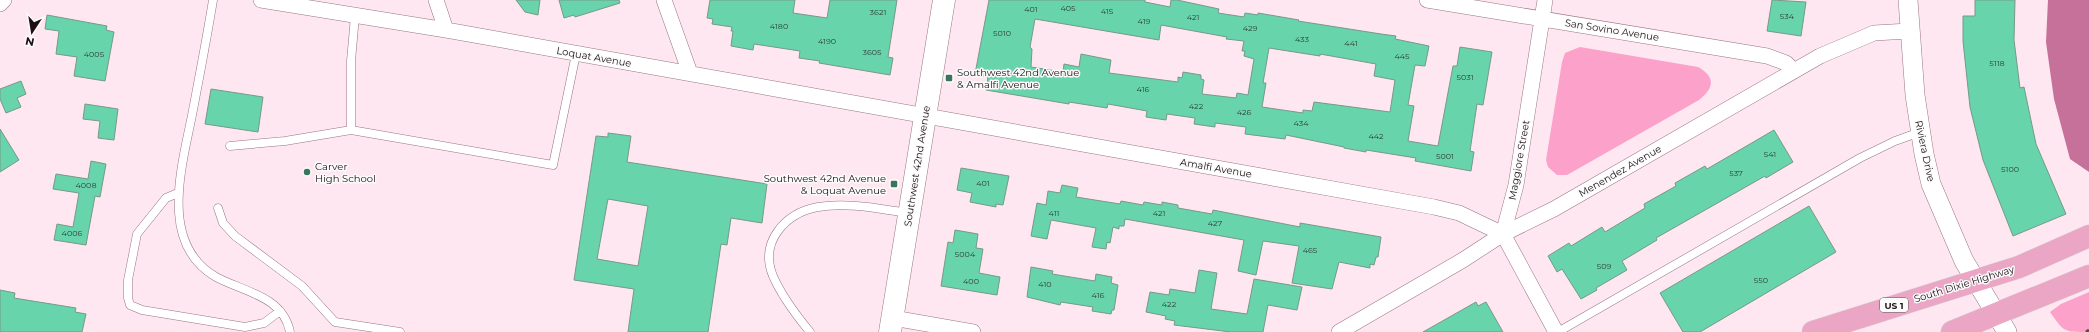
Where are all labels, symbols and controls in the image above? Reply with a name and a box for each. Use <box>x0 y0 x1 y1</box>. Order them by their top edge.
house number: 405 <box>1060 3 1076 13</box>
house number: 401 <box>1024 4 1038 14</box>
house number: 415 <box>1101 6 1114 16</box>
house number: 3621 <box>870 7 886 17</box>
house number: 534 <box>1780 11 1795 21</box>
north arrow <box>12 12 52 52</box>
house number: 421 <box>1187 12 1199 22</box>
house number: 419 <box>1138 16 1151 26</box>
street label: San Sovino Avenue <box>1564 16 1660 44</box>
house number: 4180 <box>770 21 788 31</box>
house number: 429 <box>1243 23 1257 33</box>
house number: 5010 <box>993 28 1011 38</box>
text: N <box>24 34 36 50</box>
house number: 433 <box>1295 34 1310 44</box>
house number: 4190 <box>818 36 836 46</box>
house number: 441 <box>1344 38 1358 48</box>
street label: Loquat Avenue <box>555 44 633 70</box>
house number: 3605 <box>862 47 882 57</box>
house number: 4005 <box>84 49 105 59</box>
house number: 445 <box>1394 51 1410 61</box>
house number: 5118 <box>1989 58 2005 68</box>
place label: Southwest 42nd Avenue & Amalfi Avenue <box>957 66 1079 91</box>
house number: 5031 <box>1456 72 1474 82</box>
marker: Southwest 42nd Avenue & Amalfi Avenue <box>944 73 954 83</box>
house number: 416 <box>1137 84 1150 94</box>
house number: 422 <box>1189 101 1204 111</box>
street label: Southwest 42nd Avenue <box>901 105 933 227</box>
house number: 426 <box>1237 107 1251 117</box>
house number: 434 <box>1294 118 1309 128</box>
street label: Maggiore Street <box>1506 119 1532 201</box>
street label: Riviera Drive <box>1912 119 1938 183</box>
house number: 442 <box>1368 131 1384 141</box>
street label: Menendez Avenue <box>1576 142 1664 200</box>
house number: 541 <box>1764 149 1776 159</box>
house number: 5001 <box>1436 151 1454 161</box>
street label: Amalfi Avenue <box>1179 155 1253 181</box>
place label: Carver High School <box>315 160 376 185</box>
house number: 5100 <box>2001 164 2019 174</box>
marker: Carver High School <box>302 167 312 177</box>
house number: 537 <box>1729 168 1743 178</box>
place label: Southwest 42nd Avenue & Loquat Avenue <box>764 172 886 197</box>
house number: 401 <box>976 178 990 188</box>
marker: Southwest 42nd Avenue & Loquat Avenue <box>889 179 899 189</box>
house number: 4008 <box>76 180 96 190</box>
house number: 411 <box>1049 208 1059 218</box>
house number: 421 <box>1153 208 1165 218</box>
house number: 427 <box>1208 218 1223 228</box>
house number: 4006 <box>62 228 82 238</box>
house number: 465 <box>1303 245 1318 255</box>
house number: 5004 <box>955 249 976 259</box>
house number: 509 <box>1597 261 1611 271</box>
street label: South Dixie Highway <box>1912 262 2016 305</box>
house number: 550 <box>1754 275 1768 285</box>
house number: 400 <box>963 276 979 286</box>
house number: 410 <box>1038 279 1052 289</box>
house number: 416 <box>1092 290 1105 300</box>
road number: US 1 <box>1880 298 1908 312</box>
house number: 422 <box>1162 299 1177 309</box>

